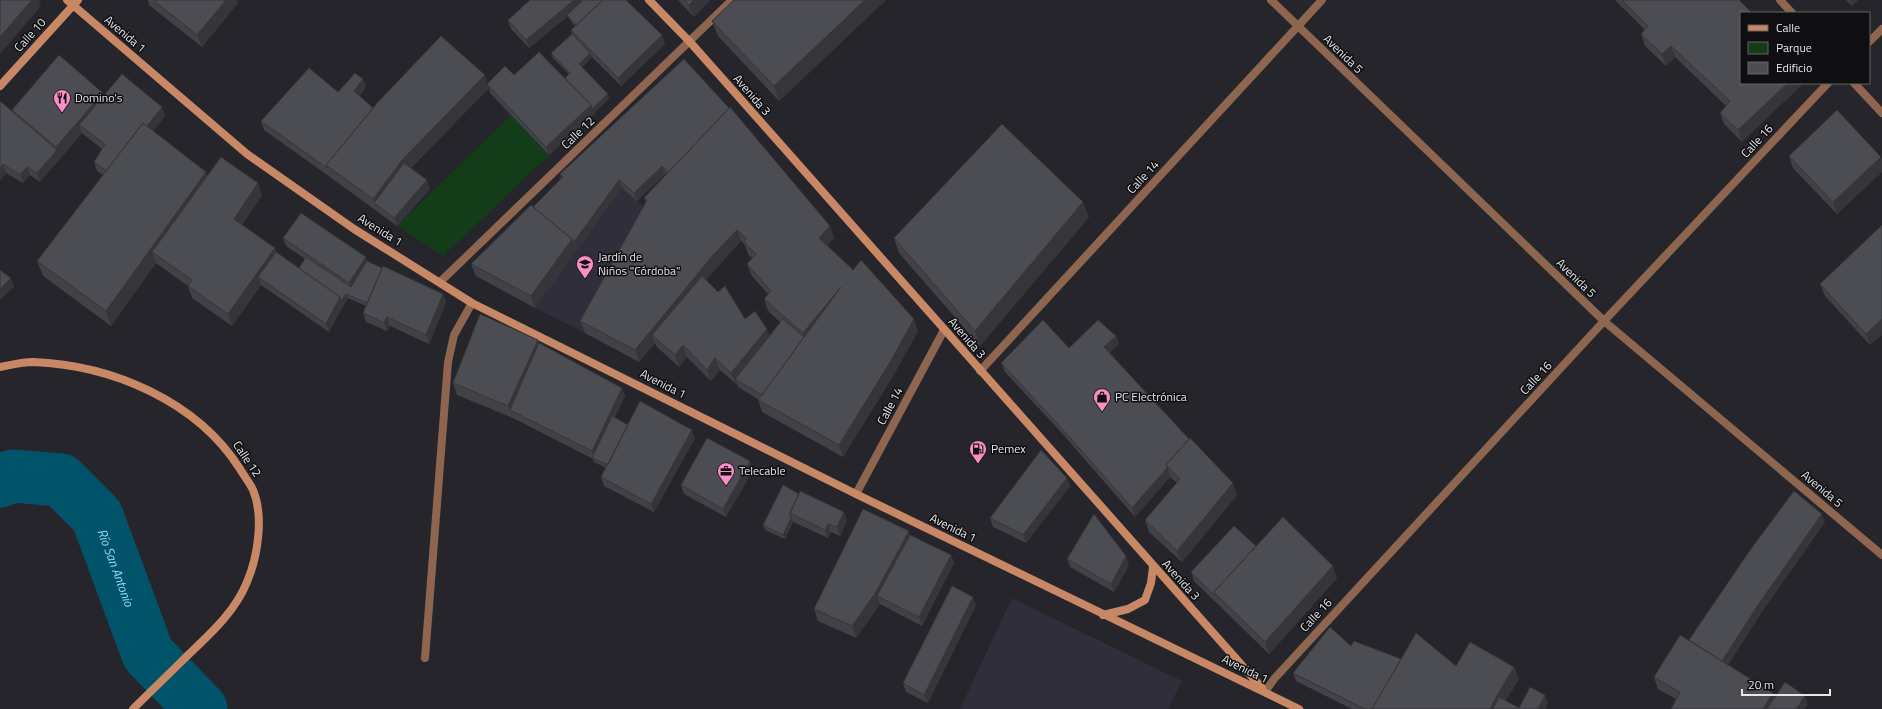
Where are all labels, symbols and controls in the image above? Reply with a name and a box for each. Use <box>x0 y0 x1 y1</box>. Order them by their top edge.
street label: Avenida 1 <box>100 10 150 57</box>
legend <box>1740 12 1870 84</box>
street label: Calle 10 <box>9 13 50 56</box>
text: Calle <box>1776 18 1800 37</box>
street label: Avenida 5 <box>1319 30 1368 78</box>
text: Parque <box>1776 38 1812 57</box>
text: Edificio <box>1776 58 1812 77</box>
street label: Avenida 3 <box>729 70 776 120</box>
restaurant icon: Domino's <box>52 88 72 113</box>
place label: Domino's <box>75 88 123 107</box>
street label: Calle 12 <box>557 112 599 153</box>
street label: Calle 16 <box>1736 119 1777 162</box>
street label: Calle 14 <box>1122 155 1163 198</box>
street label: Avenida 1 <box>354 208 406 251</box>
place label: Jardín de Niños "Córdoba" <box>598 247 680 280</box>
school or university icon: Jardín de Niños "Córdoba" <box>575 254 595 279</box>
street label: Avenida 5 <box>1552 254 1601 302</box>
street label: Avenida 3 <box>944 313 991 363</box>
street label: Calle 16 <box>1515 356 1556 399</box>
street label: Avenida 1 <box>637 364 690 403</box>
street label: Calle 14 <box>872 383 908 428</box>
shop icon: PC Electrónica <box>1092 387 1112 412</box>
place label: PC Electrónica <box>1115 387 1187 406</box>
street label: Calle 12 <box>228 437 267 481</box>
fuel station icon: Pemex <box>968 439 988 464</box>
place label: Pemex <box>991 439 1026 458</box>
office icon: Telecable <box>716 461 736 486</box>
place label: Telecable <box>739 461 786 480</box>
street label: Avenida 5 <box>1797 465 1848 512</box>
street label: Avenida 1 <box>927 508 980 547</box>
water label: Río San Antonio <box>93 526 140 610</box>
street label: Avenida 3 <box>1158 555 1205 604</box>
street label: Calle 16 <box>1295 593 1336 636</box>
street label: Avenida 1 <box>1219 649 1272 688</box>
scale bar <box>1742 671 1830 697</box>
text: 20 m <box>1748 675 1774 694</box>

